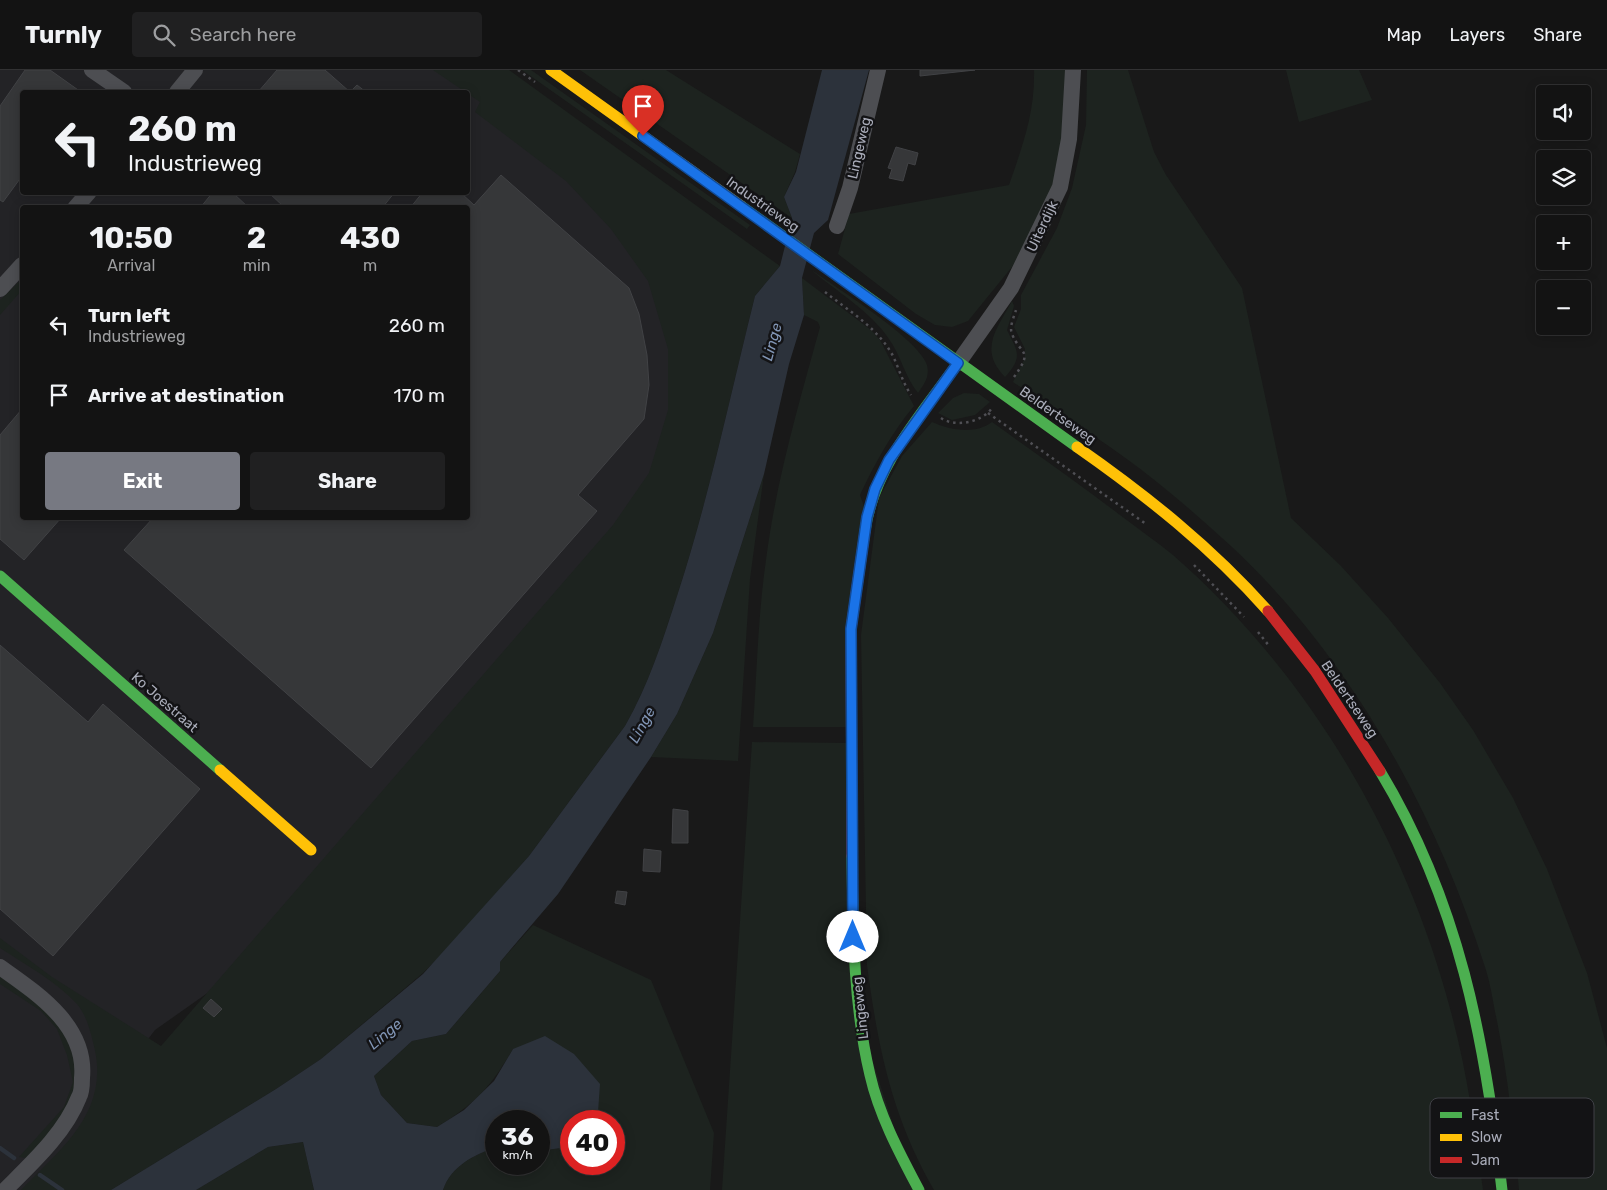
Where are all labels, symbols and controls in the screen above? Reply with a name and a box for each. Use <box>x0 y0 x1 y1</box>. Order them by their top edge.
search box <box>132 12 482 57</box>
text: Turnly <box>25 21 102 49</box>
icon: search <box>150 21 178 49</box>
text: Search here <box>190 23 296 46</box>
text: Map <box>1387 24 1422 46</box>
text: Layers <box>1450 24 1505 46</box>
text: Share <box>1533 24 1582 46</box>
pin <box>622 85 664 136</box>
map controls <box>1536 85 1591 335</box>
button: sound <box>1536 85 1591 140</box>
icon: arrive <box>629 92 657 120</box>
text: 260 m <box>128 108 237 150</box>
icon: left <box>45 110 110 175</box>
street label: Lingeweg <box>844 116 875 181</box>
text: Industrieweg <box>128 150 262 177</box>
button: layers <box>1536 150 1591 205</box>
street label: Industrieweg <box>723 173 803 236</box>
street label: Uiterdijk <box>1023 197 1062 254</box>
button: + <box>1536 215 1591 270</box>
text: 10:50 <box>89 220 173 256</box>
text: 2 <box>247 220 266 256</box>
text: 430 <box>340 220 401 256</box>
text: Arrival <box>107 256 155 275</box>
text: min <box>243 256 270 275</box>
text: m <box>363 256 377 275</box>
button: − <box>1536 280 1591 335</box>
text: Turn left <box>88 304 170 327</box>
icon: left <box>45 311 73 339</box>
text: 260 m <box>389 314 445 337</box>
water label: Linge <box>758 321 786 363</box>
text: Industrieweg <box>88 327 185 346</box>
icon: arrive <box>45 381 73 409</box>
street label: Beldertseweg <box>1016 383 1099 448</box>
text: Arrive at destination <box>88 384 284 407</box>
text: 170 m <box>394 384 445 407</box>
button: Exit <box>45 452 240 510</box>
button: Share <box>250 452 445 510</box>
street label: Beldertseweg <box>1317 657 1382 741</box>
street label: Ko Joestraat <box>128 669 202 736</box>
water label: Linge <box>625 703 659 746</box>
position arrow <box>826 910 878 962</box>
street label: Lingeweg <box>849 976 872 1040</box>
water label: Linge <box>365 1014 406 1053</box>
legend <box>1430 1098 1594 1178</box>
text: Fast <box>1471 1107 1500 1124</box>
speed limit sign: 40 <box>560 1110 625 1175</box>
text: 36 <box>501 1122 534 1151</box>
text: Slow <box>1471 1129 1502 1146</box>
text: km/h <box>503 1148 532 1162</box>
text: Jam <box>1471 1152 1500 1169</box>

